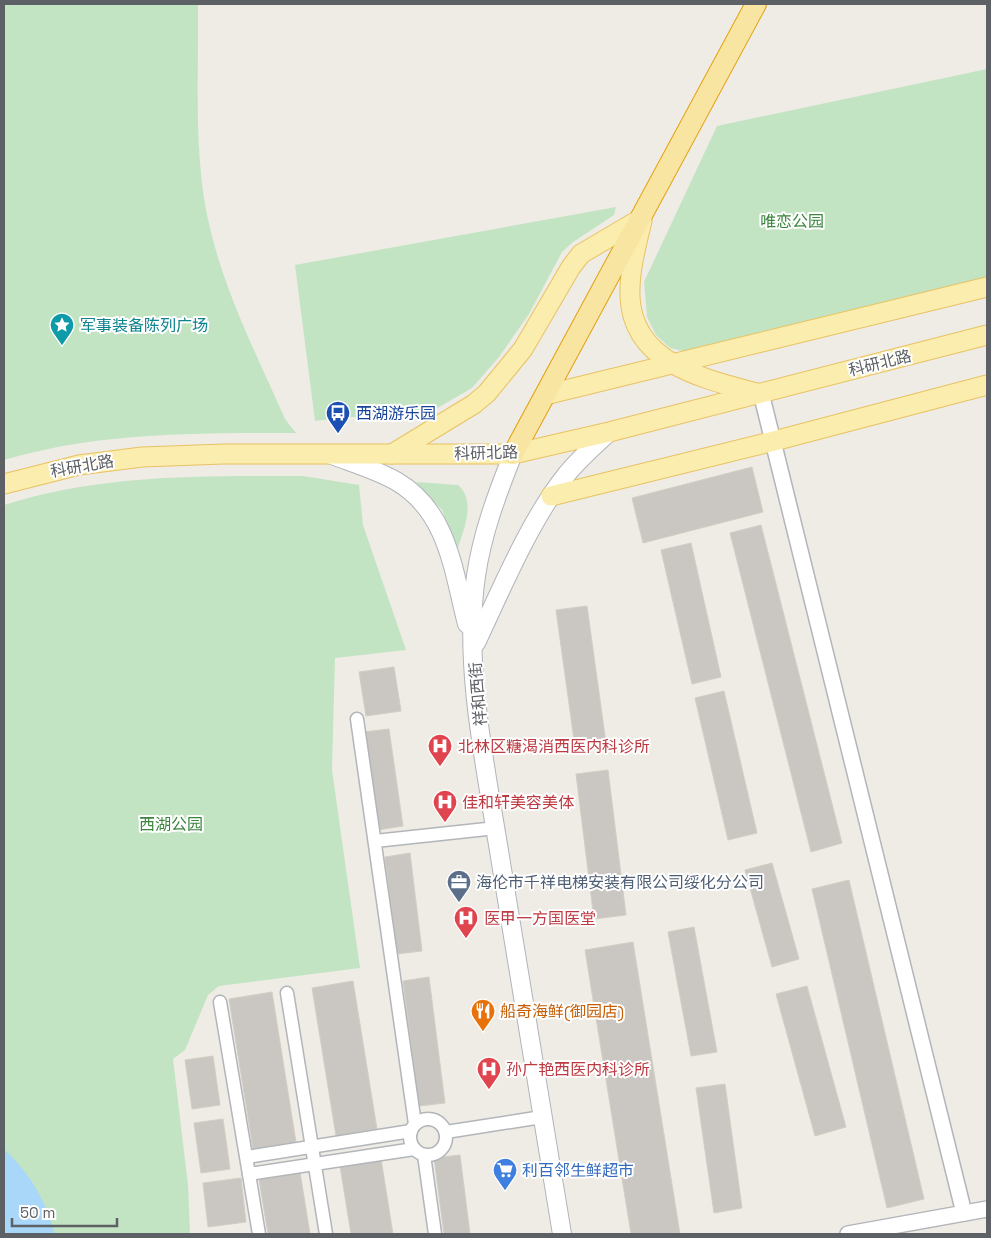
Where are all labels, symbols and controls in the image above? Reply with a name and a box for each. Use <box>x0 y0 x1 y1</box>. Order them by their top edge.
park label: 唯恋公园 <box>760 211 824 232</box>
place icon: 军事装备陈列广场 <box>49 312 75 346</box>
place label: 军事装备陈列广场 <box>80 315 208 336</box>
street label: 科研北路 <box>846 345 914 381</box>
bus stop icon: 西湖游乐园 <box>325 400 351 434</box>
place label: 西湖游乐园 <box>356 403 436 424</box>
street label: 科研北路 <box>454 441 518 465</box>
street label: 科研北路 <box>49 450 115 482</box>
street label: 祥和西街 <box>465 661 491 727</box>
hospital icon: 北林区糖渴消西医内科诊所 <box>427 733 453 767</box>
place label: 北林区糖渴消西医内科诊所 <box>458 736 650 757</box>
hospital icon: 佳和轩美容美体 <box>432 789 458 823</box>
place label: 佳和轩美容美体 <box>462 792 574 813</box>
park label: 西湖公园 <box>139 814 203 835</box>
office icon: 海伦市千祥电梯安装有限公司绥化分公司 <box>446 869 472 903</box>
place label: 海伦市千祥电梯安装有限公司绥化分公司 <box>476 872 764 893</box>
hospital icon: 医甲一方国医堂 <box>453 905 479 939</box>
place label: 医甲一方国医堂 <box>484 908 596 929</box>
restaurant icon: 船奇海鲜(御园店) <box>470 998 496 1032</box>
place label: 船奇海鲜(御园店) <box>500 1001 624 1022</box>
hospital icon: 孙广艳西医内科诊所 <box>476 1056 502 1090</box>
place label: 孙广艳西医内科诊所 <box>506 1059 650 1080</box>
supermarket icon: 利百邻生鲜超市 <box>492 1157 518 1191</box>
place label: 利百邻生鲜超市 <box>522 1160 634 1181</box>
scale bar <box>12 1196 118 1228</box>
text: 50 m <box>20 1203 55 1222</box>

